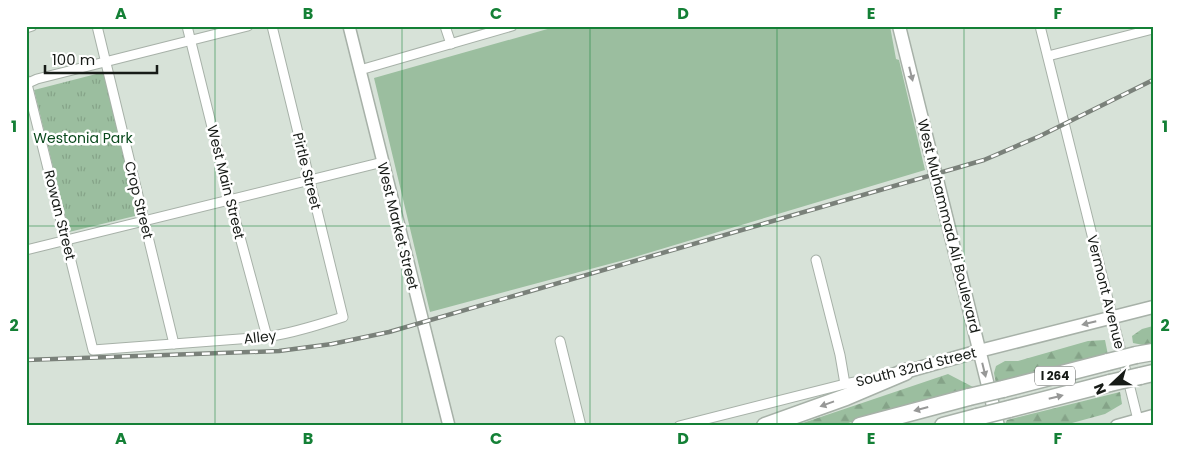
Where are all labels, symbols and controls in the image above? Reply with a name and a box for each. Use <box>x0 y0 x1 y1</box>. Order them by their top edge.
text: A <box>115 2 127 25</box>
text: B <box>303 2 313 25</box>
text: C <box>490 2 502 25</box>
text: D <box>677 2 689 25</box>
text: E <box>867 2 875 25</box>
text: F <box>1054 2 1063 25</box>
scale bar <box>45 42 158 74</box>
text: 100 m <box>52 49 95 70</box>
one-way arrow <box>907 66 915 81</box>
text: 1 <box>11 115 17 138</box>
text: 1 <box>1162 115 1168 138</box>
street label: West Muhammad Ali Boulevard <box>913 117 985 335</box>
street label: West Main Street <box>202 123 250 241</box>
park label: Westonia Park <box>33 128 133 148</box>
street label: Pirtle Street <box>288 130 326 212</box>
street label: Crop Street <box>120 159 158 241</box>
street label: West Market Street <box>372 160 424 292</box>
street label: Rowan Street <box>39 168 81 262</box>
street label: Vermont Avenue <box>1082 233 1130 352</box>
text: 2 <box>9 314 19 337</box>
text: 2 <box>1160 314 1170 337</box>
one-way arrow <box>1081 320 1096 328</box>
street label: Alley <box>243 325 278 349</box>
street label: South 32nd Street <box>854 342 978 392</box>
north arrow <box>1086 360 1136 410</box>
one-way arrow <box>980 363 988 378</box>
road number: I 264 <box>1035 366 1075 386</box>
text: N <box>1089 380 1111 397</box>
one-way arrow <box>1049 393 1064 401</box>
one-way arrow <box>819 400 834 408</box>
one-way arrow <box>914 405 929 413</box>
text: A <box>115 427 127 450</box>
text: B <box>303 427 313 450</box>
text: C <box>490 427 502 450</box>
text: D <box>677 427 689 450</box>
text: E <box>867 427 875 450</box>
text: F <box>1054 427 1063 450</box>

